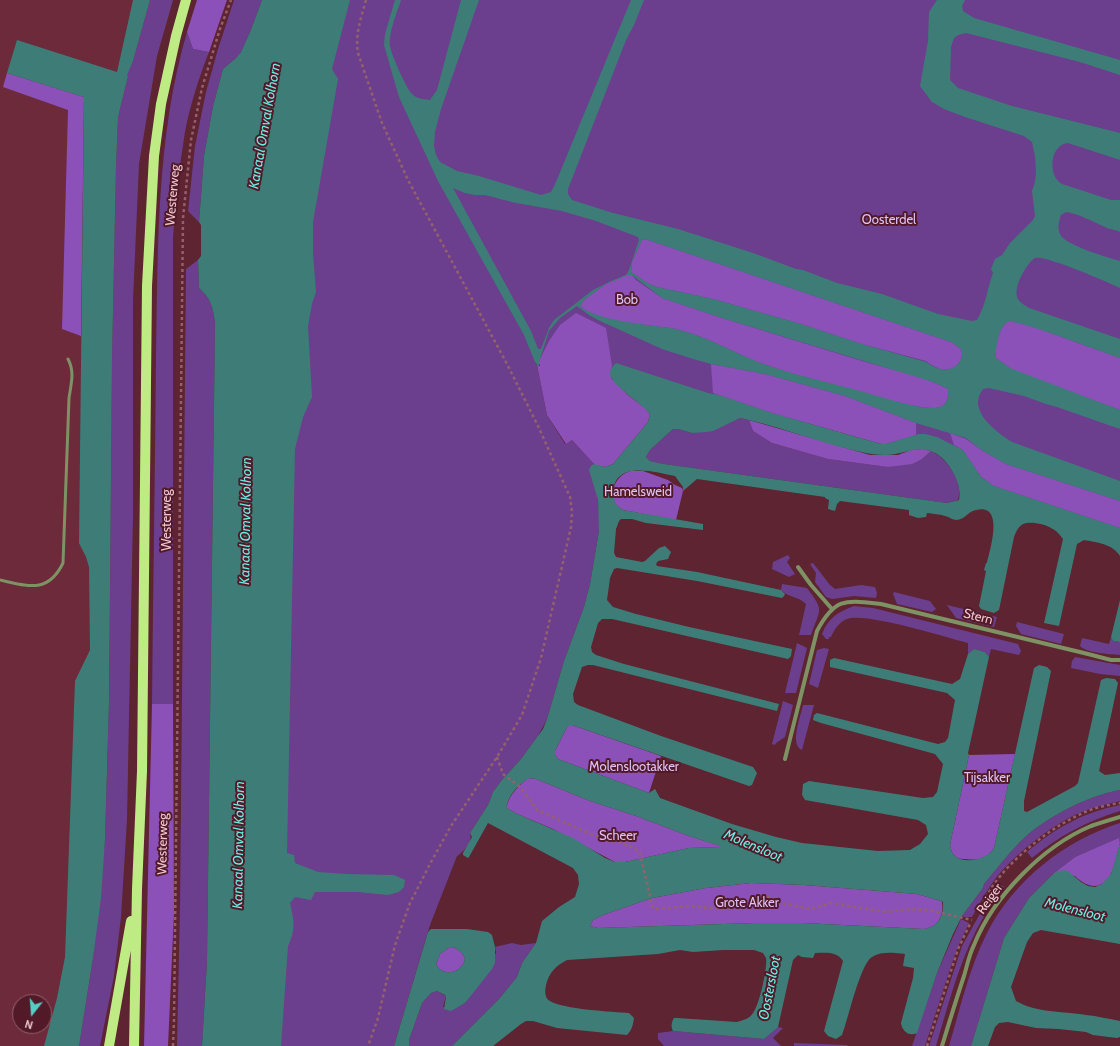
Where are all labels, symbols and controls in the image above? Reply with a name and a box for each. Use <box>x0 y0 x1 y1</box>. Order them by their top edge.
water label: Kanaal Omval Kolhorn <box>246 62 284 190</box>
street label: Westerweg <box>163 164 183 226</box>
park label: Oosterdel <box>862 212 916 228</box>
park label: Bob <box>616 292 638 308</box>
water label: Kanaal Omval Kolhorn <box>236 457 256 585</box>
park label: Hamelsweid <box>604 484 672 500</box>
street label: Westerweg <box>159 489 175 551</box>
street label: Stern <box>962 606 994 628</box>
park label: Molenslootakker <box>589 759 679 775</box>
park label: Tijsakker <box>964 770 1010 786</box>
water label: Kanaal Omval Kolhorn <box>229 781 249 909</box>
street label: Westerweg <box>155 813 171 875</box>
water label: Molensloot <box>721 826 785 866</box>
park label: Scheer <box>599 828 637 844</box>
street label: Reiger <box>974 881 1006 917</box>
water label: Molensloot <box>1043 894 1107 926</box>
park label: Grote Akker <box>715 895 779 911</box>
water label: Oostersloot <box>756 955 784 1021</box>
north arrow <box>12 994 52 1034</box>
text: N <box>23 1017 35 1032</box>

